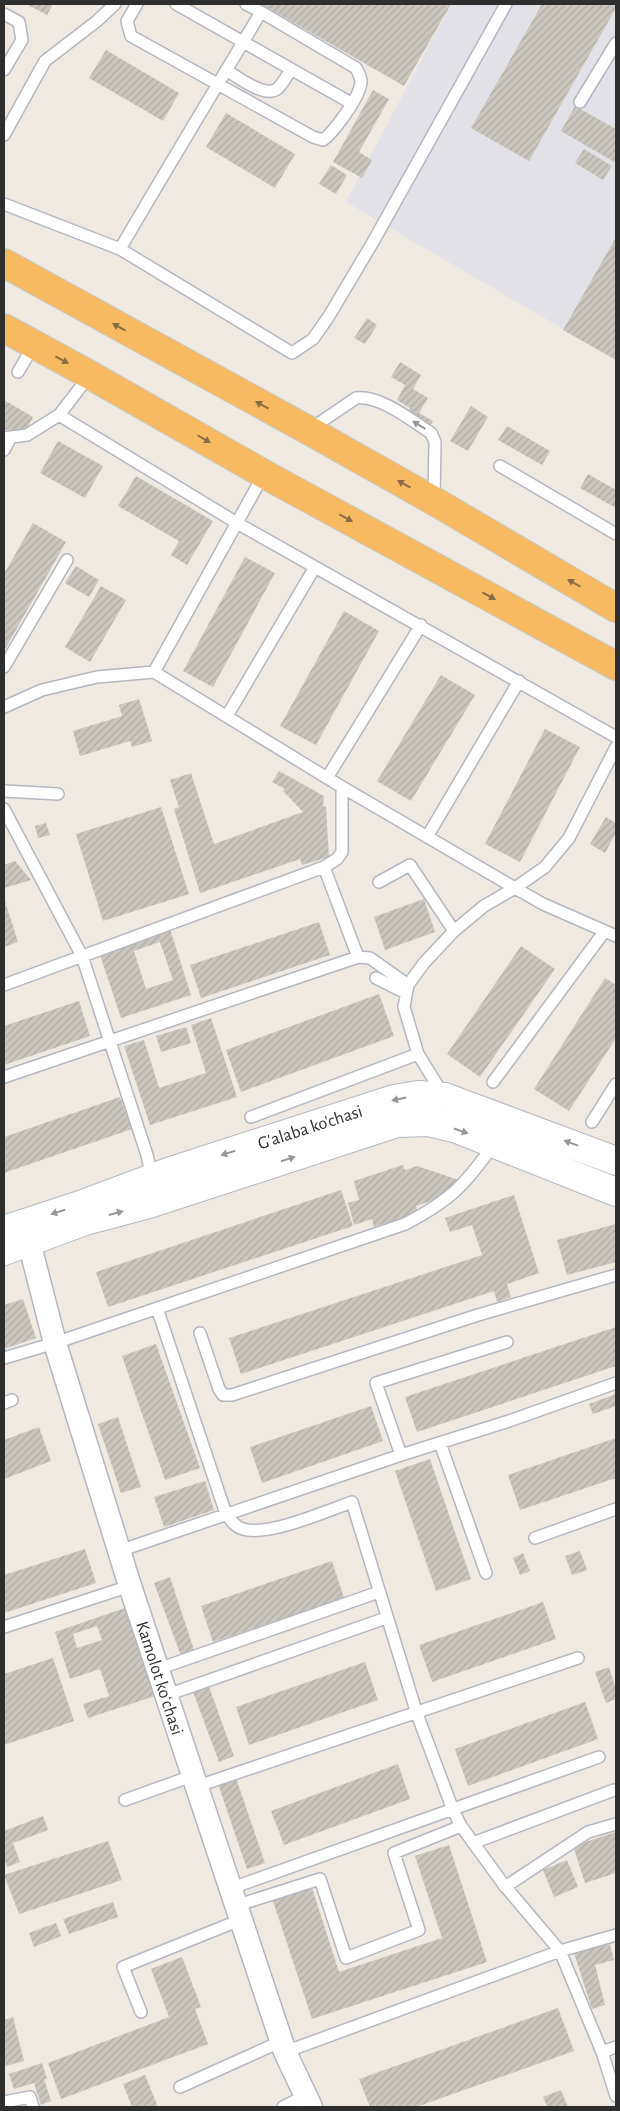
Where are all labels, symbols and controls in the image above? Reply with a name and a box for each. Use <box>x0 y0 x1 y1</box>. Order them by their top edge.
one-way arrow <box>113 322 126 331</box>
one-way arrow <box>55 356 69 364</box>
one-way arrow <box>255 400 268 409</box>
one-way arrow <box>412 421 425 430</box>
one-way arrow <box>197 435 210 444</box>
one-way arrow <box>397 479 410 488</box>
one-way arrow <box>339 514 353 522</box>
one-way arrow <box>568 579 581 588</box>
one-way arrow <box>481 592 496 600</box>
one-way arrow <box>392 1095 407 1103</box>
street label: G'alaba ko'chasi <box>256 1103 365 1153</box>
one-way arrow <box>454 1127 469 1135</box>
one-way arrow <box>563 1139 578 1147</box>
one-way arrow <box>220 1150 235 1158</box>
one-way arrow <box>281 1154 296 1162</box>
one-way arrow <box>50 1208 65 1216</box>
one-way arrow <box>109 1209 124 1217</box>
street label: Kamolot koʻchasi <box>132 1619 186 1737</box>

